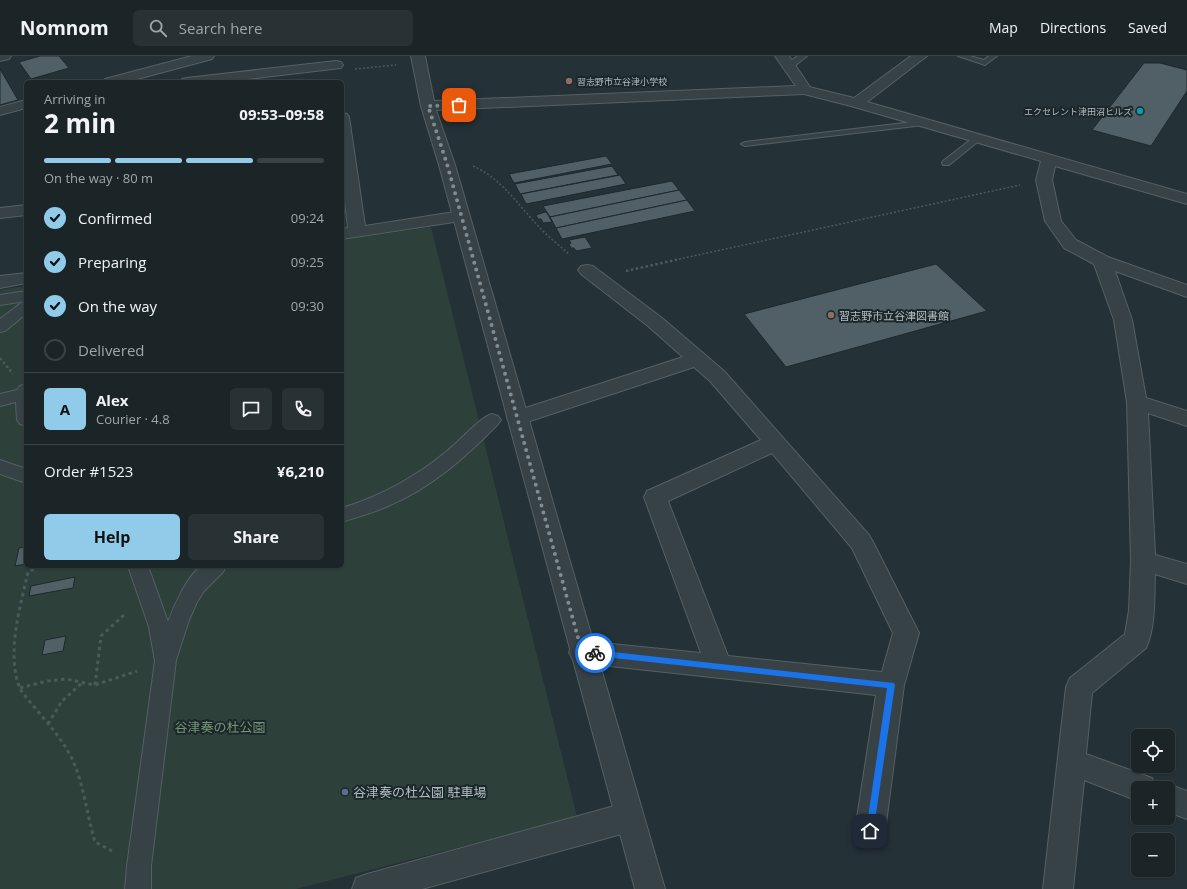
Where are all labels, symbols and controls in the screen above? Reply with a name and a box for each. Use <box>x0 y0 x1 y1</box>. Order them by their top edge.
search box <box>133 10 413 46</box>
text: Nomnom <box>20 15 109 41</box>
icon: search <box>147 17 169 39</box>
text: Search here <box>179 18 262 38</box>
text: Map <box>989 18 1018 37</box>
text: Directions <box>1040 18 1106 37</box>
text: Saved <box>1128 18 1167 37</box>
place label: 習志野市立谷津小学校 <box>577 75 667 88</box>
marker: 習志野市立谷津小学校 <box>564 76 574 86</box>
pin <box>442 88 476 122</box>
text: Arriving in <box>44 90 106 108</box>
icon: bag <box>448 94 470 116</box>
text: 09:53–09:58 <box>239 104 324 124</box>
text: 2 min <box>44 105 116 141</box>
place label: エクセレント津田沼ヒルズ <box>1024 105 1132 118</box>
marker: エクセレント津田沼ヒルズ <box>1135 106 1145 116</box>
text: On the way · 80 m <box>44 169 153 187</box>
icon: check <box>44 207 66 229</box>
text: Confirmed <box>78 208 152 228</box>
text: 09:24 <box>291 209 324 227</box>
icon: check <box>44 251 66 273</box>
text: Preparing <box>78 252 146 272</box>
text: 09:25 <box>291 253 324 271</box>
icon: check <box>44 295 66 317</box>
text: On the way <box>78 296 157 316</box>
text: 09:30 <box>291 297 324 315</box>
place label: 習志野市立谷津図書館 <box>839 308 949 323</box>
marker: 習志野市立谷津図書館 <box>826 310 836 320</box>
text: Delivered <box>78 340 145 360</box>
button: chat <box>230 388 272 430</box>
button: phone <box>282 388 324 430</box>
text: Alex <box>96 390 128 410</box>
text: A <box>60 399 70 419</box>
text: Courier · 4.8 <box>96 410 170 428</box>
text: Order #1523 <box>44 461 133 481</box>
text: ¥6,210 <box>277 461 324 481</box>
button: Help <box>44 514 180 560</box>
button: Share <box>188 514 324 560</box>
courier <box>575 633 615 673</box>
icon: bike <box>584 642 606 664</box>
park label: 谷津奏の杜公園 <box>174 718 266 736</box>
map controls <box>1131 729 1175 877</box>
button: locate <box>1131 729 1175 773</box>
button: + <box>1131 781 1175 825</box>
place label: 谷津奏の杜公園 駐車場 <box>353 783 486 801</box>
marker: 谷津奏の杜公園 駐車場 <box>340 787 350 797</box>
pin <box>853 814 887 848</box>
icon: home <box>859 820 881 842</box>
button: − <box>1131 833 1175 877</box>

